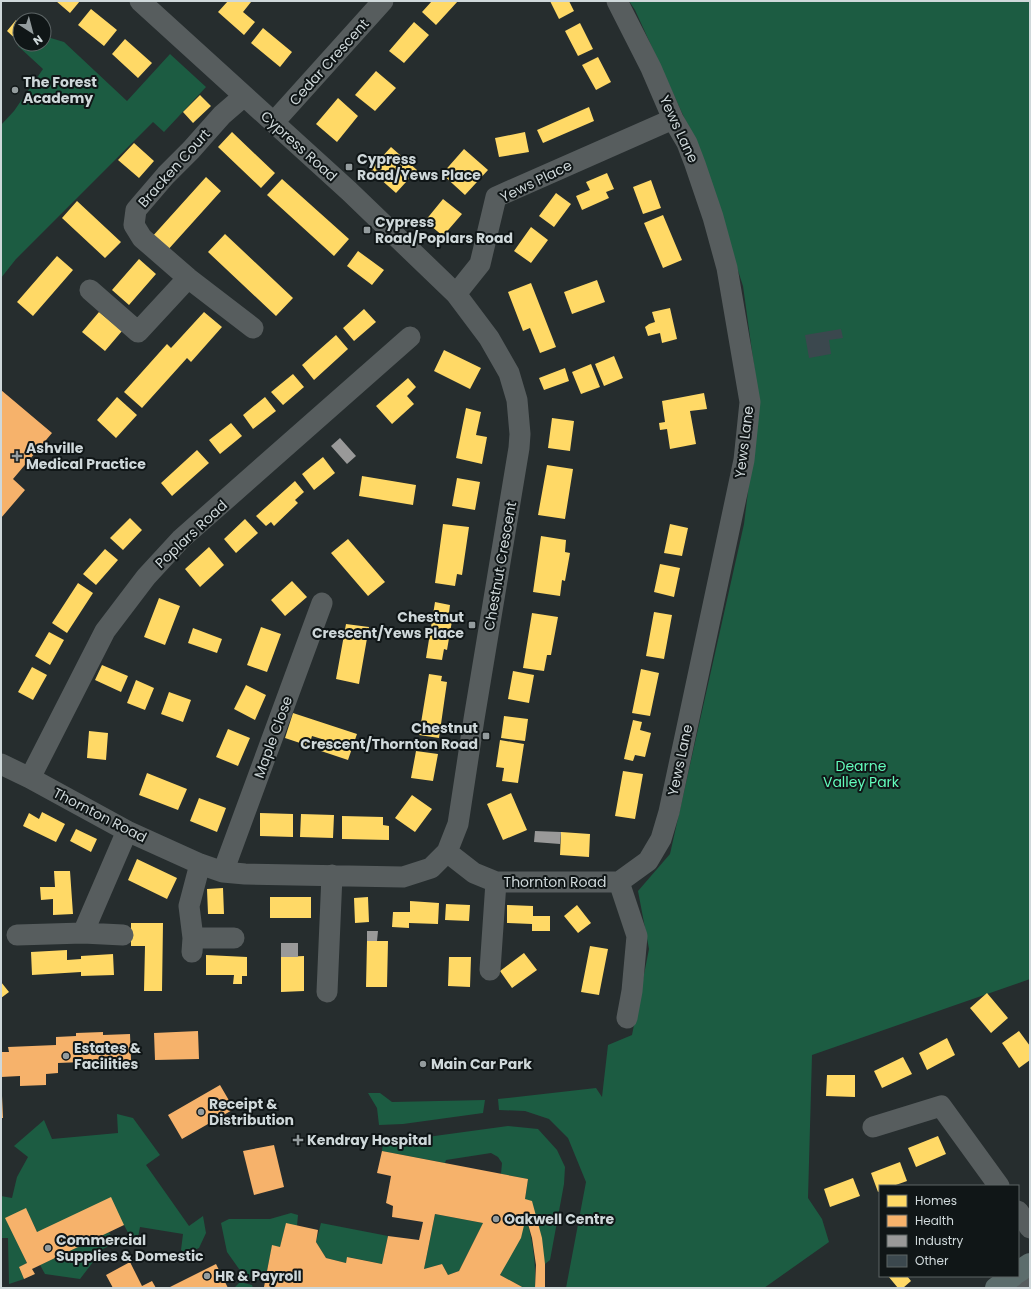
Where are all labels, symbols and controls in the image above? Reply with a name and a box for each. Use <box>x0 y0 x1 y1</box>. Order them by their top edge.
north arrow <box>12 12 52 52</box>
street label: Cedar Crescent <box>285 14 373 110</box>
text: N <box>30 31 46 49</box>
place label: The Forest Academy <box>23 72 97 108</box>
marker: The Forest Academy <box>10 85 20 95</box>
street label: Yews Lane <box>655 92 704 166</box>
street label: Cypress Road <box>256 106 342 186</box>
street label: Bracken Court <box>133 124 215 212</box>
place label: Cypress Road/Yews Place <box>357 149 481 185</box>
street label: Yews Place <box>497 155 576 207</box>
marker: Cypress Road/Yews Place <box>344 162 354 172</box>
place label: Cypress Road/Poplars Road <box>375 212 513 248</box>
marker: Cypress Road/Poplars Road <box>362 225 372 235</box>
street label: Yews Lane <box>730 404 758 479</box>
place label: Ashville Medical Practice <box>26 438 146 474</box>
marker: Ashville Medical Practice <box>11 450 23 462</box>
street label: Poplars Road <box>150 495 232 573</box>
street label: Chestnut Crescent <box>479 500 521 632</box>
place label: Chestnut Crescent/Yews Place <box>312 607 464 643</box>
marker: Chestnut Crescent/Yews Place <box>467 620 477 630</box>
street label: Maple Close <box>249 693 297 781</box>
place label: Chestnut Crescent/Thornton Road <box>300 718 478 754</box>
street label: Yews Lane <box>663 722 697 798</box>
marker: Chestnut Crescent/Thornton Road <box>481 731 491 741</box>
park label: Dearne Valley Park <box>823 756 900 792</box>
street label: Thornton Road <box>50 783 150 847</box>
street label: Thornton Road <box>504 872 606 892</box>
place label: Estates & Facilities <box>74 1038 142 1074</box>
marker: Estates & Facilities <box>61 1051 71 1061</box>
place label: Main Car Park <box>431 1054 532 1074</box>
marker: Main Car Park <box>418 1059 428 1069</box>
place label: Receipt & Distribution <box>209 1094 294 1130</box>
marker: Receipt & Distribution <box>196 1107 206 1117</box>
place label: Kendray Hospital <box>307 1130 432 1150</box>
marker: Kendray Hospital <box>292 1134 304 1146</box>
legend <box>879 1185 1019 1277</box>
text: Homes <box>915 1192 957 1209</box>
place label: Oakwell Centre <box>504 1209 615 1229</box>
text: Health <box>915 1212 954 1229</box>
marker: Oakwell Centre <box>491 1214 501 1224</box>
place label: Commercial Supplies & Domestic <box>56 1230 204 1266</box>
text: Industry <box>915 1232 964 1249</box>
marker: Commercial Supplies & Domestic <box>43 1243 53 1253</box>
text: Other <box>915 1252 949 1269</box>
place label: HR & Payroll <box>215 1266 302 1286</box>
marker: HR & Payroll <box>202 1271 212 1281</box>

